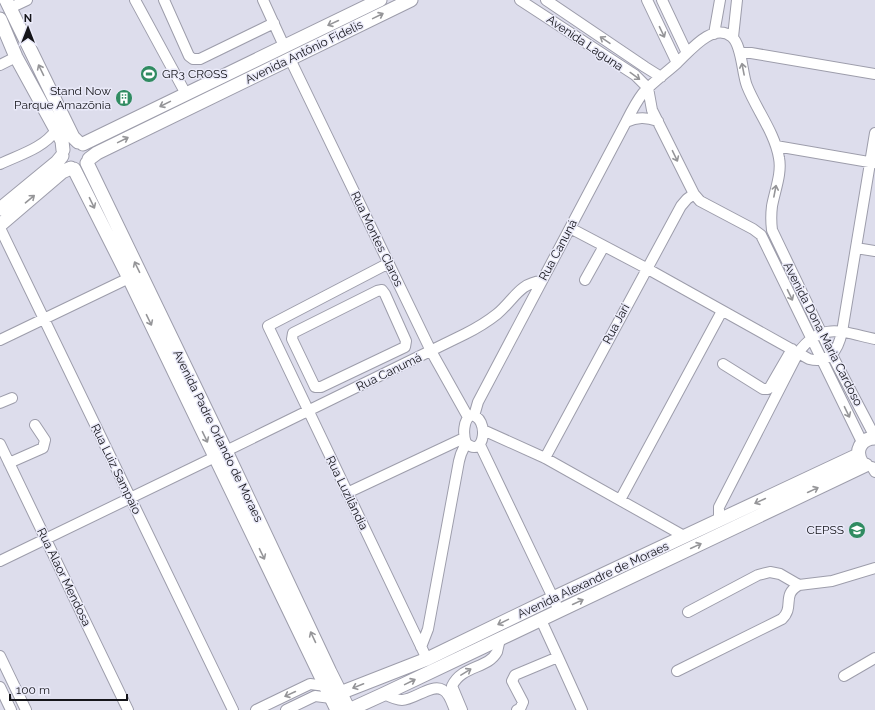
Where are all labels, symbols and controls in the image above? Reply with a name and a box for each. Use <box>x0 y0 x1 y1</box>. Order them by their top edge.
north arrow <box>8 8 48 48</box>
text: N <box>24 12 32 25</box>
one-way arrow <box>372 12 384 19</box>
street label: Avenida Laguna <box>544 12 626 74</box>
street label: Avenida Antônio Fidelis <box>243 17 365 87</box>
one-way arrow <box>327 20 339 27</box>
one-way arrow <box>659 25 666 37</box>
one-way arrow <box>600 36 611 44</box>
one-way arrow <box>738 63 746 76</box>
sports icon: GR3 CROSS <box>139 64 159 84</box>
one-way arrow <box>37 65 44 77</box>
place label: GR3 CROSS <box>162 67 228 81</box>
one-way arrow <box>629 72 640 80</box>
place label: Stand Now Parque Amazõnia <box>14 84 111 112</box>
building icon: Stand Now Parque Amazõnia <box>114 88 134 108</box>
one-way arrow <box>159 101 171 108</box>
one-way arrow <box>117 136 129 143</box>
one-way arrow <box>672 150 679 162</box>
one-way arrow <box>772 185 780 198</box>
street label: Rua Montes Claros <box>348 189 406 289</box>
one-way arrow <box>24 195 35 204</box>
one-way arrow <box>89 197 96 209</box>
street label: Rua Canuná <box>536 217 580 283</box>
street label: Avenida Dona Maria Cardoso <box>781 260 865 408</box>
one-way arrow <box>133 261 140 273</box>
one-way arrow <box>787 288 794 300</box>
street label: Rua Jari <box>600 302 632 346</box>
one-way arrow <box>146 314 153 326</box>
street label: Avenida Padre Orlando de Moraes <box>170 348 266 524</box>
street label: Rua Canumá <box>354 350 424 394</box>
one-way arrow <box>844 405 851 417</box>
street label: Rua Luiz Sampaio <box>88 422 144 516</box>
one-way arrow <box>202 431 209 443</box>
street label: Rua Luzilândia <box>323 454 371 532</box>
one-way arrow <box>807 486 819 493</box>
one-way arrow <box>754 498 766 505</box>
school or university icon: CEPSS <box>847 520 867 540</box>
place label: CEPSS <box>806 523 844 537</box>
street label: Rua Alaor Mendosa <box>34 526 94 628</box>
street label: Avenida Alexandre de Moraes <box>515 539 671 621</box>
one-way arrow <box>689 542 701 549</box>
one-way arrow <box>259 548 266 560</box>
one-way arrow <box>572 598 584 605</box>
one-way arrow <box>497 619 509 626</box>
one-way arrow <box>309 631 316 643</box>
one-way arrow <box>460 667 472 675</box>
scale bar <box>10 676 127 702</box>
one-way arrow <box>404 678 416 685</box>
text: 100 m <box>16 683 50 697</box>
one-way arrow <box>353 683 365 691</box>
one-way arrow <box>285 691 297 698</box>

